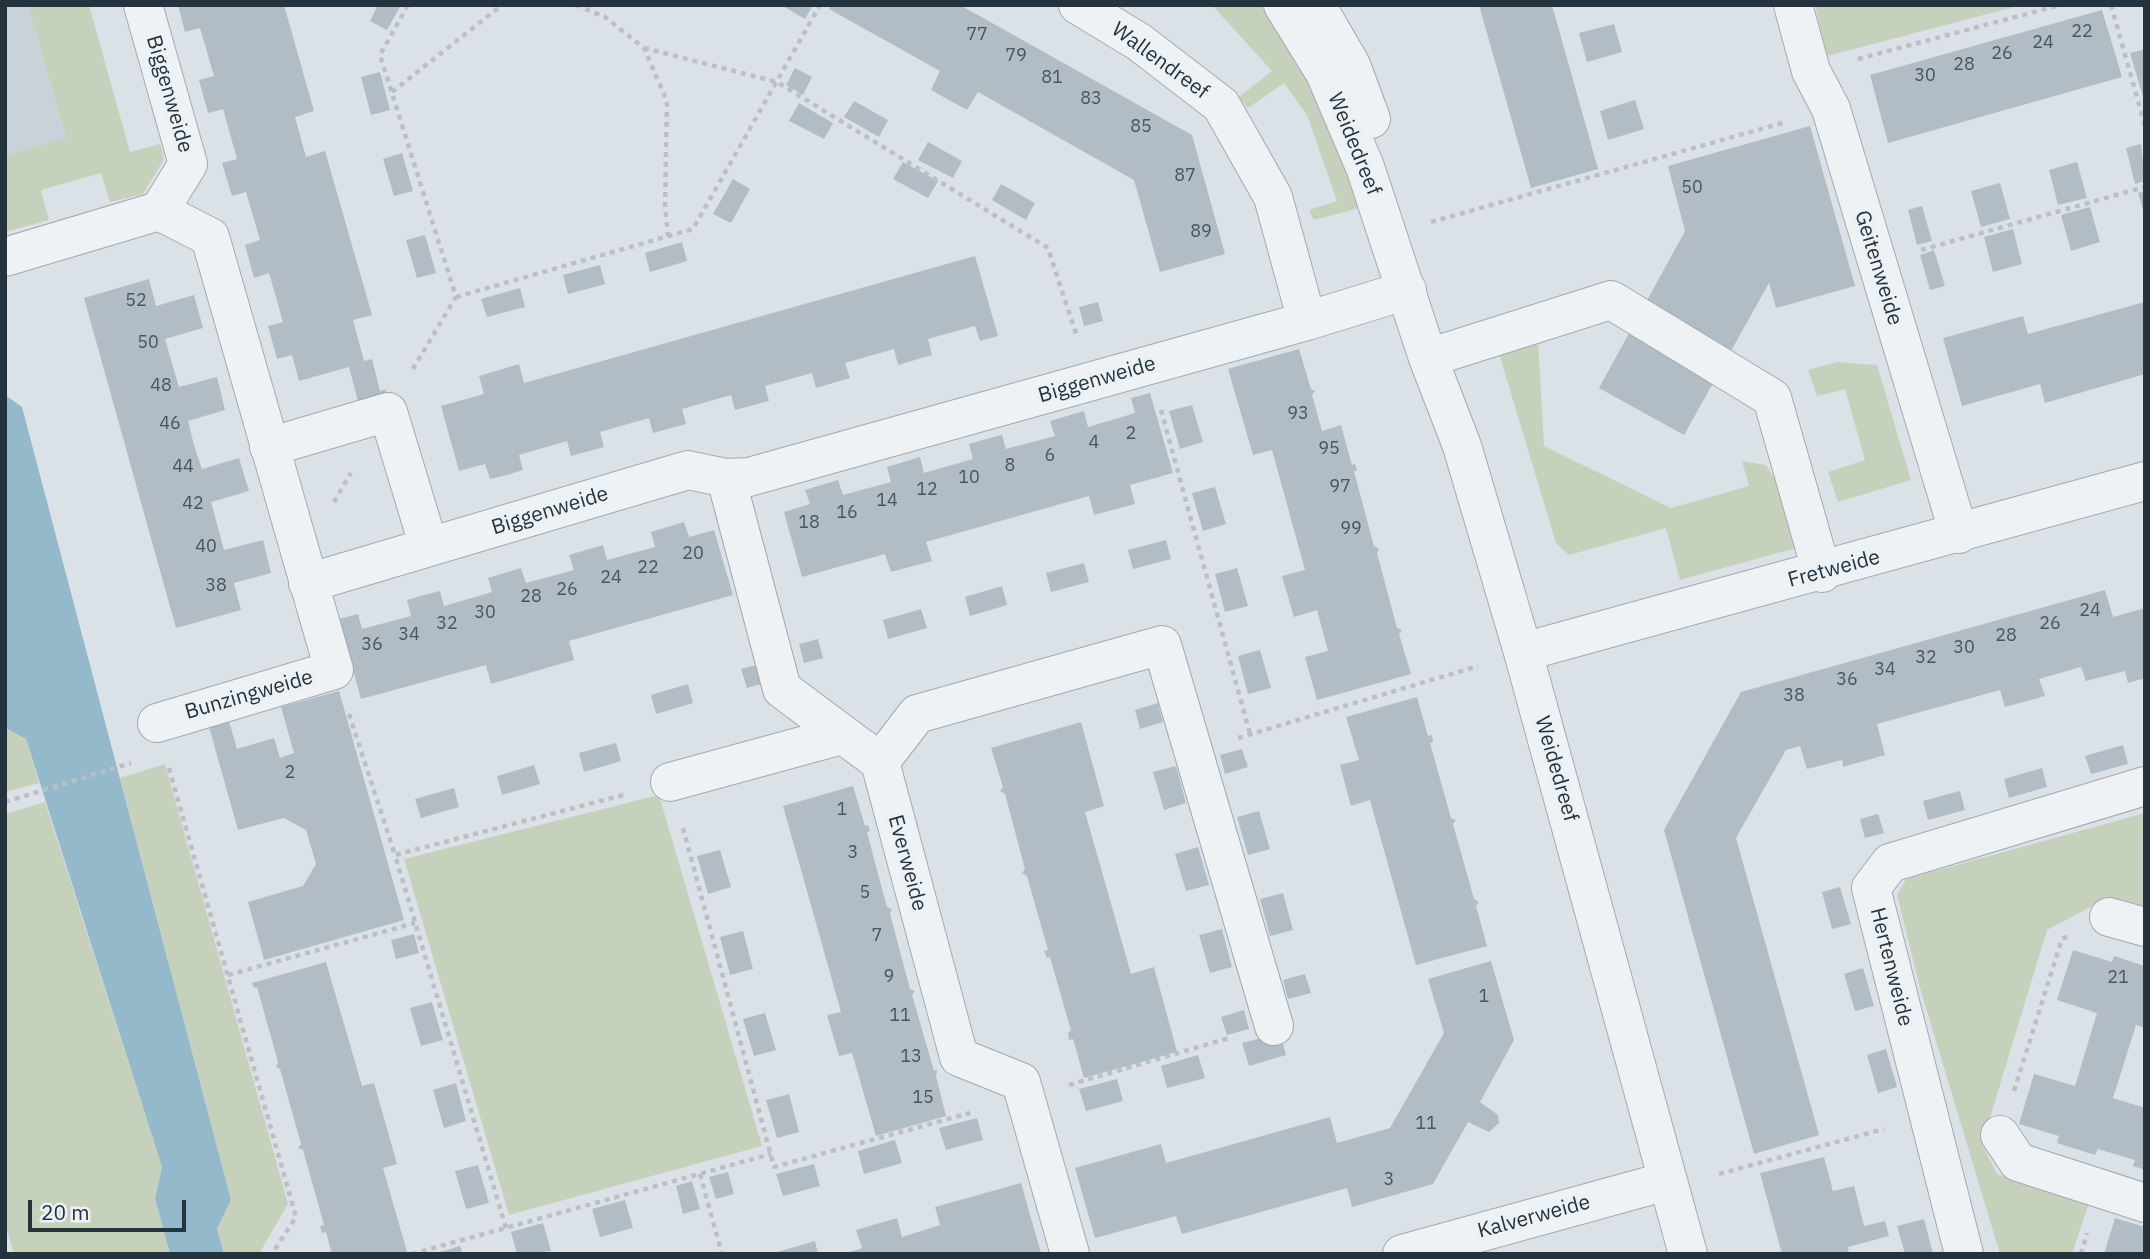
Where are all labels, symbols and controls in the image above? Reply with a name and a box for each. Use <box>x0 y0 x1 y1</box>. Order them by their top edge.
street label: Wallendreef <box>1106 17 1214 105</box>
house number: 22 <box>2071 21 2093 43</box>
house number: 77 <box>966 24 988 46</box>
street label: Biggenweide <box>140 32 198 156</box>
house number: 24 <box>2032 32 2054 54</box>
house number: 26 <box>1991 43 2013 65</box>
house number: 79 <box>1005 45 1027 67</box>
house number: 28 <box>1953 54 1975 76</box>
house number: 30 <box>1914 65 1936 87</box>
house number: 81 <box>1041 67 1063 89</box>
house number: 83 <box>1080 88 1102 110</box>
street label: Weidedreef <box>1322 89 1386 199</box>
house number: 85 <box>1130 116 1152 138</box>
house number: 87 <box>1174 165 1196 187</box>
house number: 50 <box>1681 177 1703 199</box>
street label: Geitenweide <box>1849 208 1907 328</box>
house number: 89 <box>1190 221 1212 243</box>
house number: 52 <box>125 290 147 312</box>
house number: 50 <box>137 332 159 354</box>
street label: Biggenweide <box>1035 351 1159 409</box>
house number: 48 <box>150 375 172 397</box>
house number: 93 <box>1287 403 1309 425</box>
house number: 46 <box>159 413 181 435</box>
house number: 2 <box>1126 423 1136 445</box>
house number: 4 <box>1089 432 1099 454</box>
house number: 95 <box>1318 438 1340 460</box>
house number: 6 <box>1045 445 1055 467</box>
house number: 8 <box>1005 455 1015 477</box>
house number: 44 <box>172 456 194 478</box>
house number: 10 <box>958 467 980 489</box>
house number: 97 <box>1329 476 1351 498</box>
house number: 12 <box>916 479 938 501</box>
street label: Biggenweide <box>488 481 612 541</box>
house number: 14 <box>876 490 898 512</box>
house number: 42 <box>182 493 204 515</box>
house number: 16 <box>836 502 858 524</box>
house number: 18 <box>798 512 820 534</box>
house number: 99 <box>1340 518 1362 540</box>
house number: 40 <box>195 536 217 558</box>
house number: 20 <box>682 543 704 565</box>
street label: Fretweide <box>1785 545 1883 593</box>
house number: 22 <box>637 557 659 579</box>
house number: 24 <box>600 567 622 589</box>
house number: 38 <box>205 575 227 597</box>
house number: 26 <box>556 579 578 601</box>
house number: 28 <box>520 586 542 608</box>
house number: 24 <box>2079 600 2101 622</box>
house number: 30 <box>474 602 496 624</box>
house number: 32 <box>436 613 458 635</box>
house number: 26 <box>2039 613 2061 635</box>
house number: 34 <box>398 624 420 646</box>
house number: 28 <box>1995 625 2017 647</box>
house number: 36 <box>361 634 383 656</box>
house number: 30 <box>1953 637 1975 659</box>
house number: 32 <box>1915 647 1937 669</box>
house number: 34 <box>1874 659 1896 681</box>
street label: Bunzingweide <box>182 665 316 725</box>
house number: 36 <box>1836 669 1858 691</box>
house number: 38 <box>1783 685 1805 707</box>
street label: Weidedreef <box>1529 713 1583 825</box>
house number: 2 <box>285 762 295 784</box>
house number: 1 <box>837 799 847 821</box>
street label: Everweide <box>882 812 932 914</box>
house number: 3 <box>848 842 858 864</box>
house number: 5 <box>860 882 870 904</box>
street label: Hertenweide <box>1864 905 1918 1029</box>
house number: 7 <box>872 925 882 947</box>
house number: 9 <box>884 966 894 988</box>
house number: 21 <box>2107 967 2129 989</box>
house number: 1 <box>1479 986 1489 1008</box>
house number: 11 <box>889 1005 911 1027</box>
house number: 13 <box>900 1046 922 1068</box>
house number: 15 <box>912 1087 934 1109</box>
house number: 11 <box>1415 1113 1437 1135</box>
house number: 3 <box>1384 1169 1394 1191</box>
scale bar <box>32 1186 189 1230</box>
street label: Kalverweide <box>1475 1190 1593 1244</box>
text: 20 m <box>41 1198 90 1226</box>

